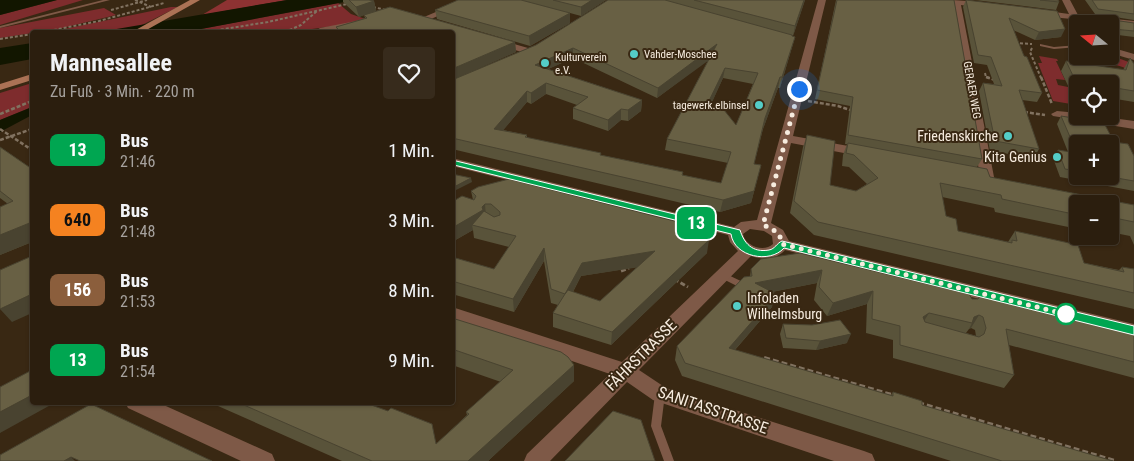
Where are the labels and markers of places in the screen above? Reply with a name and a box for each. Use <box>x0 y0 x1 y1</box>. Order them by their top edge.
marker: Vahder-Moschee <box>628 48 640 60</box>
place label: Vahder-Moschee <box>644 48 717 61</box>
place label: Kulturverein e.V. <box>555 51 607 77</box>
marker: Kulturverein e.V. <box>539 57 551 69</box>
place label: tagewerk.elbinsel <box>673 99 749 112</box>
marker: tagewerk.elbinsel <box>753 99 765 111</box>
place label: Friedenskirche <box>917 128 998 144</box>
marker: Friedenskirche <box>1002 130 1014 142</box>
place label: Kita Genius <box>984 149 1047 165</box>
marker: Kita Genius <box>1051 151 1063 163</box>
place label: Infoladen Wilhelmsburg <box>747 290 822 322</box>
marker: Infoladen Wilhelmsburg <box>731 300 743 312</box>
unlabelled marker <box>1055 303 1077 325</box>

